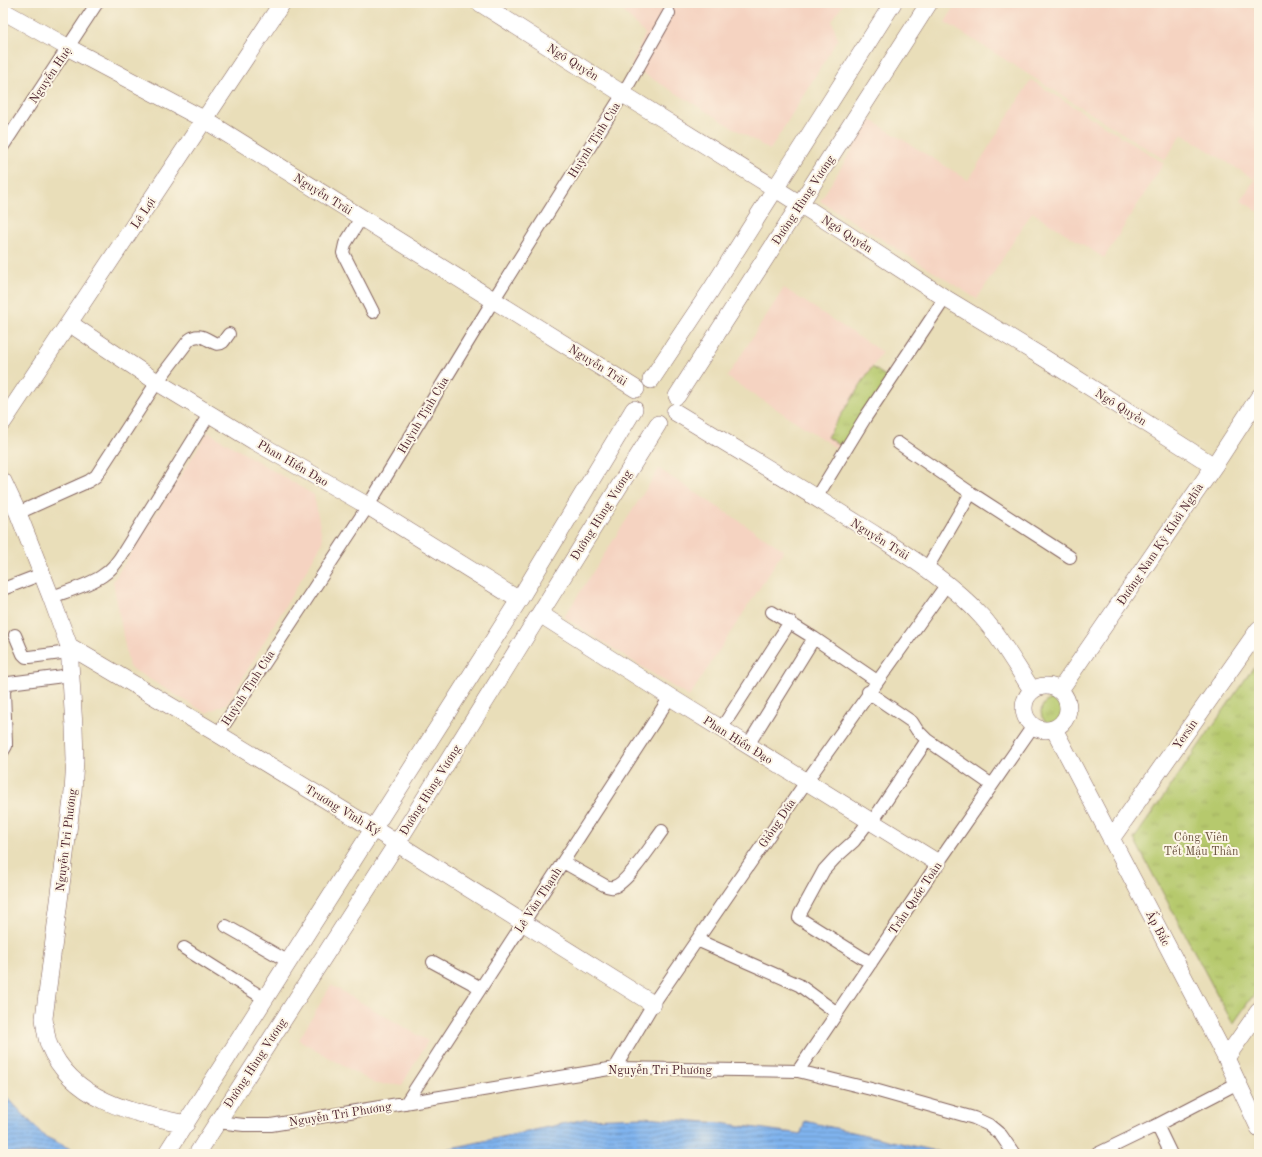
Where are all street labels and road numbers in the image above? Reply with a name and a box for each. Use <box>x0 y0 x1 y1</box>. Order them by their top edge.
street label: Ngô Quyền <box>545 41 602 84</box>
street label: Nguyễn Huệ <box>27 44 74 106</box>
street label: Huỳnh Tịnh Của <box>567 100 623 181</box>
street label: Đường Hùng Vương <box>770 153 838 247</box>
street label: Nguyễn Trãi <box>291 171 354 218</box>
street label: Lê Lợi <box>129 196 158 231</box>
street label: Ngô Quyền <box>819 212 876 256</box>
street label: Nguyễn Trãi <box>566 342 629 389</box>
street label: Huỳnh Tịnh Của <box>396 375 451 456</box>
street label: Ngô Quyền <box>1093 386 1150 429</box>
street label: Phan Hiển Đạo <box>255 437 331 489</box>
street label: Đường Hùng Vương <box>569 468 635 563</box>
street label: Đường Nam Kỳ Khởi Nghĩa <box>1116 481 1206 608</box>
street label: Nguyễn Trãi <box>848 516 911 563</box>
street label: Huỳnh Tịnh Của <box>220 649 278 728</box>
street label: Phan Hiển Đạo <box>701 713 776 767</box>
street label: Yersin <box>1171 717 1201 752</box>
street label: Đường Hùng Vương <box>398 743 464 838</box>
street label: Trương Vĩnh Ký <box>303 784 383 838</box>
street label: Nguyễn Tri Phương <box>54 787 79 892</box>
street label: Giồng Dứa <box>756 796 798 850</box>
street label: Trần Quốc Toản <box>886 859 945 937</box>
street label: Lê Văn Thạnh <box>513 865 565 935</box>
street label: Ấp Bắc <box>1143 907 1175 948</box>
street label: Đường Hùng Vương <box>222 1016 290 1110</box>
street label: Nguyễn Tri Phương <box>608 1064 712 1077</box>
street label: Nguyễn Tri Phương <box>288 1100 393 1129</box>

